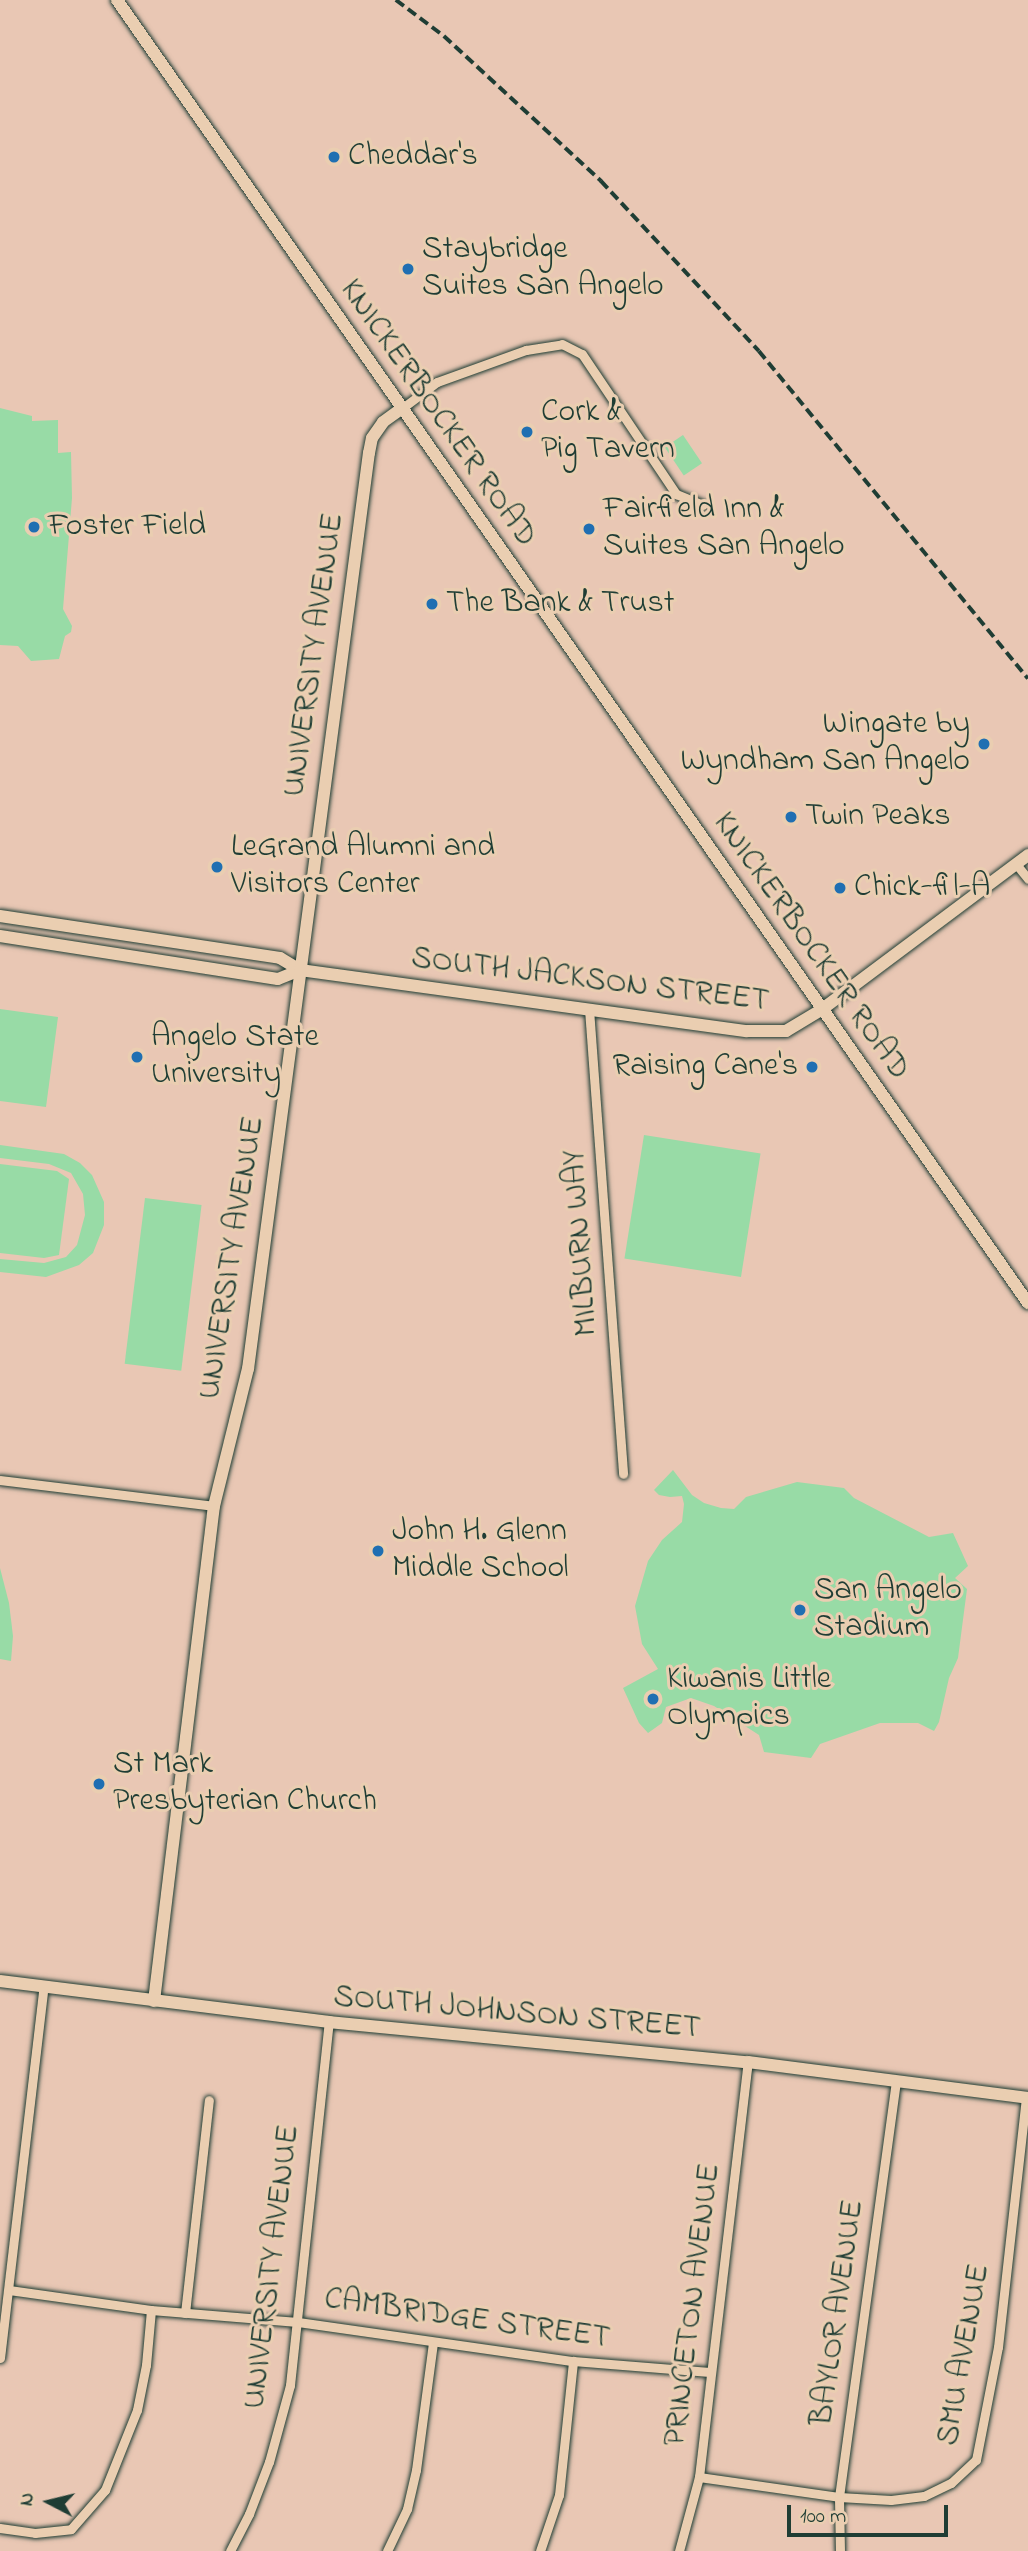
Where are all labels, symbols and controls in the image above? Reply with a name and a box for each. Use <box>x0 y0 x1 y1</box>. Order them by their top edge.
place label: Cheddar's <box>348 138 478 176</box>
marker: Cheddar's <box>326 149 342 165</box>
place label: Staybridge Suites San Angelo <box>422 232 664 307</box>
marker: Staybridge Suites San Angelo <box>400 261 416 277</box>
street label: KNICKERBOCKER ROAD <box>330 273 544 555</box>
place label: Cork & Pig Tavern <box>541 395 675 470</box>
marker: Cork & Pig Tavern <box>519 424 535 440</box>
place label: Fairfield Inn & Suites San Angelo <box>603 492 845 567</box>
place label: Foster Field <box>48 508 206 546</box>
street label: UNIVERSITY AVENUE <box>276 511 354 799</box>
marker: Foster Field <box>26 519 42 535</box>
marker: Fairfield Inn & Suites San Angelo <box>581 521 597 537</box>
place label: The Bank & Trust <box>446 585 675 623</box>
marker: The Bank & Trust <box>424 596 440 612</box>
place label: Wingate by Wyndham San Angelo <box>680 707 970 782</box>
marker: Wingate by Wyndham San Angelo <box>976 736 992 752</box>
place label: Twin Peaks <box>805 798 950 836</box>
street label: KNICKERBOCKER ROAD <box>703 806 917 1088</box>
marker: Twin Peaks <box>783 809 799 825</box>
place label: LeGrand Alumni and Visitors Center <box>231 830 495 905</box>
marker: LeGrand Alumni and Visitors Center <box>209 859 225 875</box>
place label: Chick-fil-A <box>854 869 990 907</box>
marker: Chick-fil-A <box>832 880 848 896</box>
street label: SOUTH JACKSON STREET <box>409 940 771 1022</box>
place label: Angelo State University <box>151 1020 319 1095</box>
place label: Raising Cane's <box>612 1048 798 1086</box>
marker: Angelo State University <box>129 1049 145 1065</box>
marker: Raising Cane's <box>804 1059 820 1075</box>
street label: UNIVERSITY AVENUE <box>192 1114 274 1402</box>
street label: MILBURN WAY <box>556 1148 608 1338</box>
place label: John H. Glenn Middle School <box>392 1514 569 1589</box>
marker: John H. Glenn Middle School <box>370 1543 386 1559</box>
place label: San Angelo Stadium <box>814 1573 962 1648</box>
marker: San Angelo Stadium <box>792 1602 808 1618</box>
place label: Kiwanis Little Olympics <box>667 1662 831 1737</box>
marker: Kiwanis Little Olympics <box>645 1691 661 1707</box>
place label: St Mark Presbyterian Church <box>113 1747 377 1822</box>
marker: St Mark Presbyterian Church <box>91 1776 107 1792</box>
street label: SOUTH JOHNSON STREET <box>332 1979 702 2049</box>
street label: UNIVERSITY AVENUE <box>237 2123 309 2411</box>
street label: PRINCETON AVENUE <box>658 2161 730 2449</box>
street label: BAYLOR AVENUE <box>804 2197 874 2429</box>
street label: SMU AVENUE <box>930 2261 1000 2449</box>
street label: CAMBRIDGE STREET <box>322 2281 612 2359</box>
north arrow <box>14 2467 84 2537</box>
text: N <box>13 2491 42 2507</box>
scale bar <box>790 2492 951 2536</box>
text: 100 m <box>800 2502 846 2532</box>

